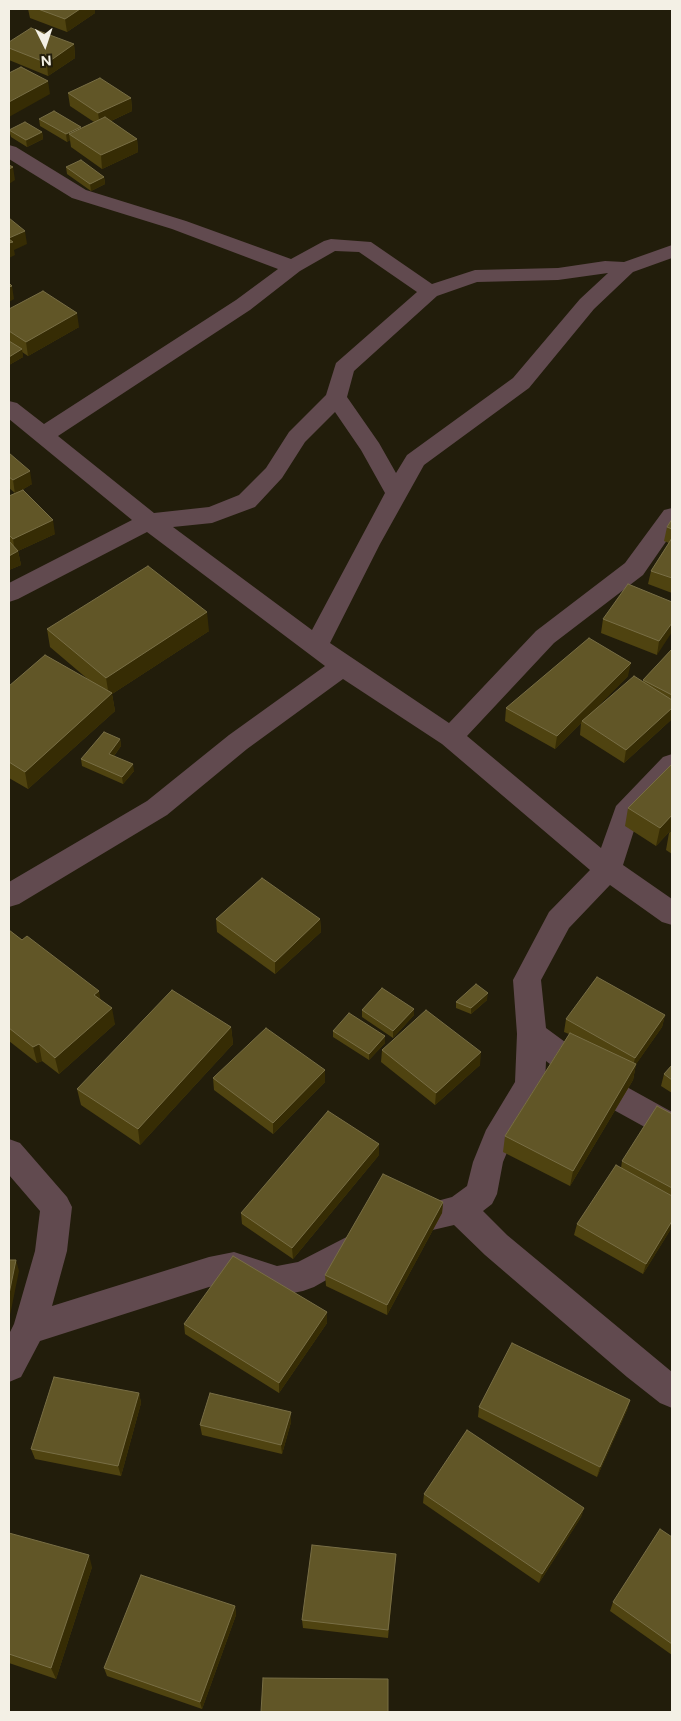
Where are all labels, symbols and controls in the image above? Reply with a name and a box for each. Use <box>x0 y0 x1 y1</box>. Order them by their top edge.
north arrow <box>20 20 70 70</box>
text: N <box>40 52 52 69</box>

